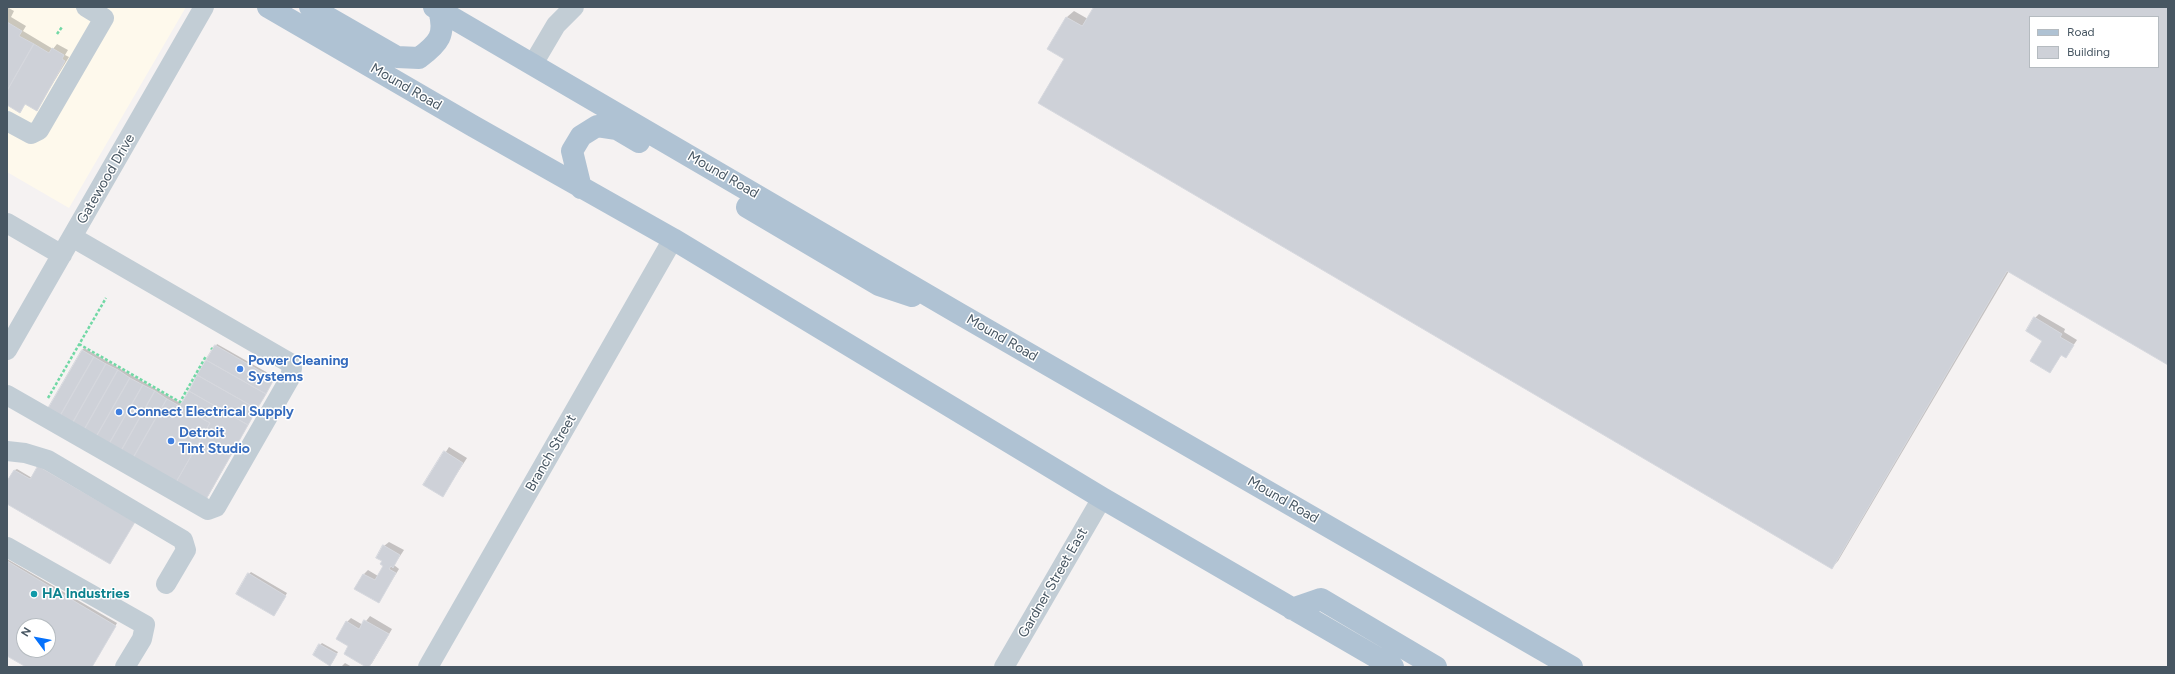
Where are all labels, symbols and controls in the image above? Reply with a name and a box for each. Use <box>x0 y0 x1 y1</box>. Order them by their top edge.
legend <box>2029 16 2159 68</box>
text: Road <box>2067 25 2095 39</box>
text: Building <box>2067 45 2110 59</box>
street label: Mound Road <box>367 60 445 114</box>
street label: Gatewood Drive <box>73 131 139 227</box>
street label: Mound Road <box>684 148 762 202</box>
street label: Mound Road <box>963 311 1041 365</box>
place label: Power Cleaning Systems <box>248 353 349 386</box>
marker: Power Cleaning Systems <box>235 364 245 374</box>
place label: Connect Electrical Supply <box>127 404 294 420</box>
marker: Connect Electrical Supply <box>114 407 124 417</box>
street label: Branch Street <box>522 411 580 495</box>
place label: Detroit Tint Studio <box>179 425 250 458</box>
marker: Detroit Tint Studio <box>166 436 176 446</box>
street label: Mound Road <box>1244 473 1322 527</box>
street label: Gardner Street East <box>1015 525 1091 641</box>
place label: HA Industries <box>42 586 130 602</box>
marker: HA Industries <box>29 589 39 599</box>
north arrow <box>16 618 56 658</box>
text: N <box>18 625 34 639</box>

